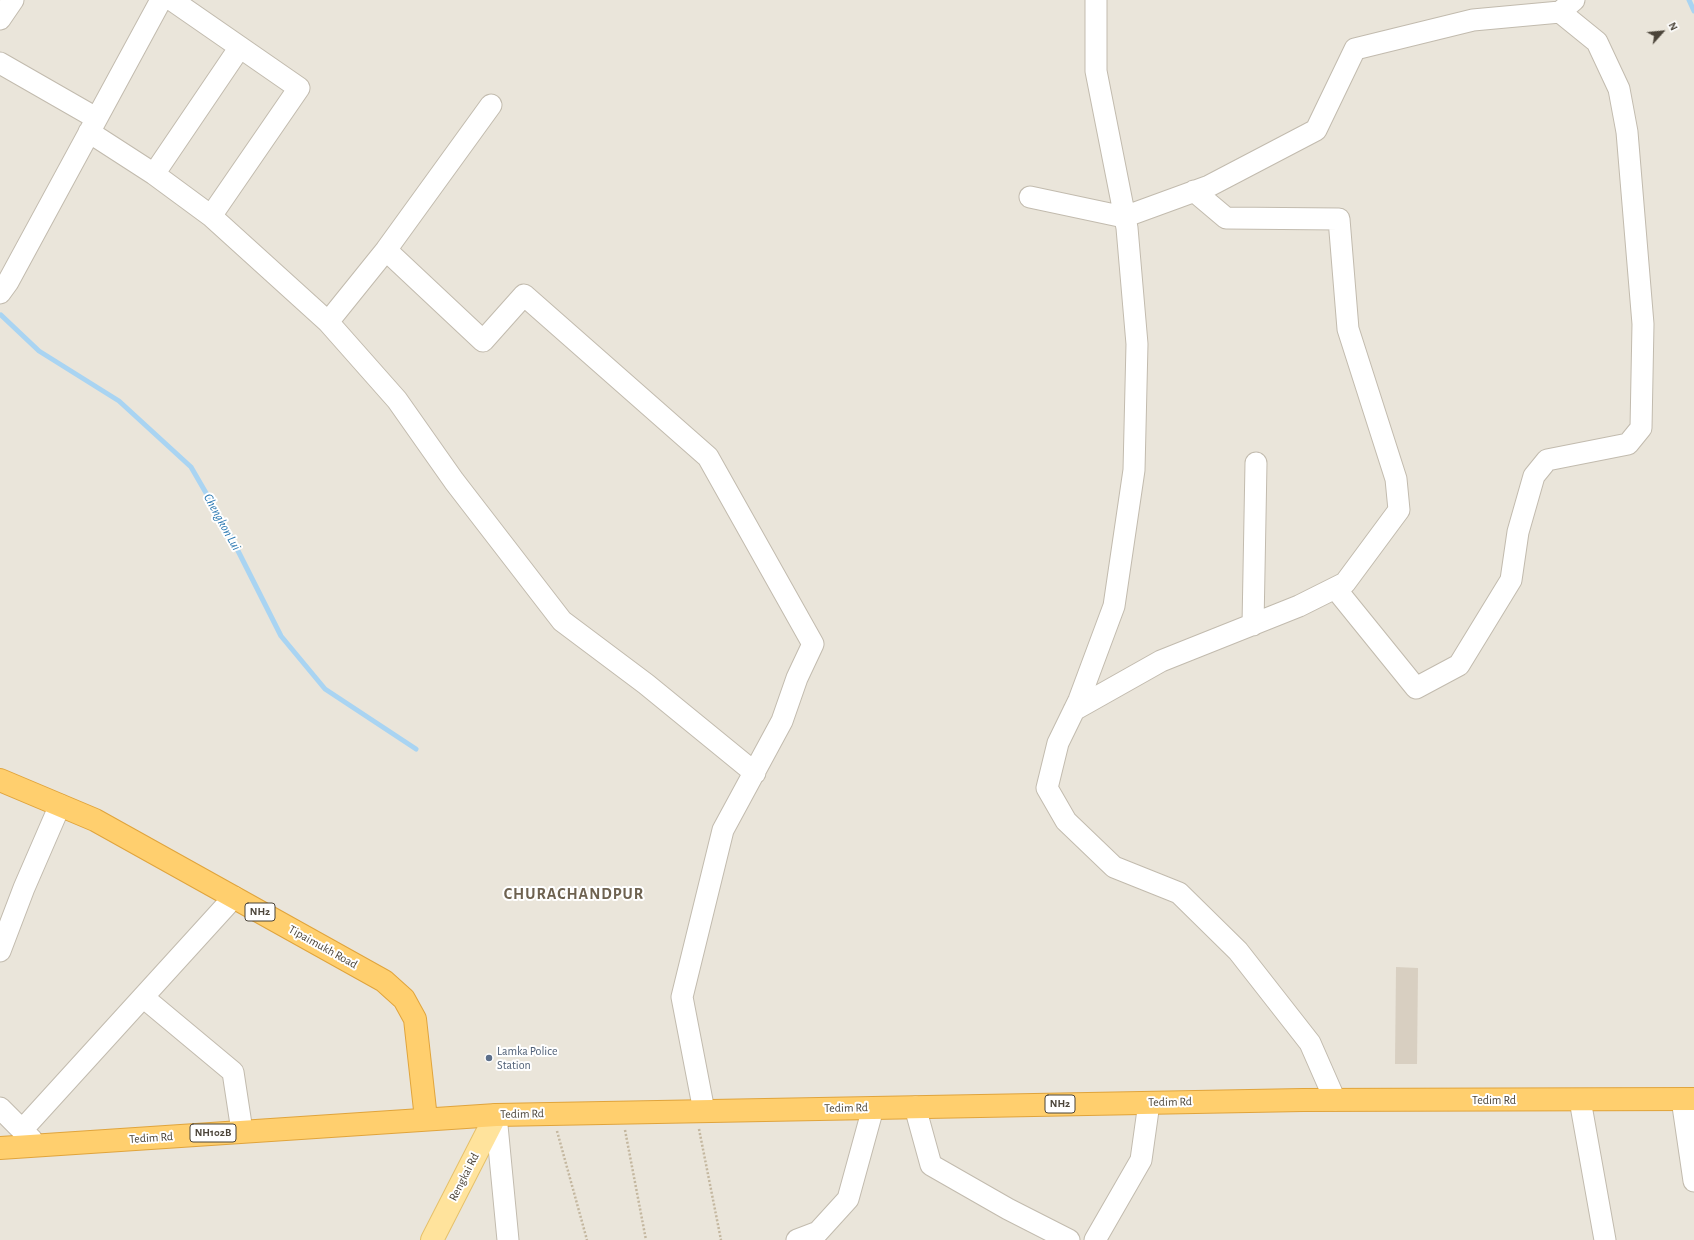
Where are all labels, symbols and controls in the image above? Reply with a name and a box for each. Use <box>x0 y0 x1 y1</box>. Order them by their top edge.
north arrow <box>1642 12 1682 52</box>
text: N <box>1666 20 1680 32</box>
water label: Chengkon Lui <box>200 491 244 553</box>
district label: CHURACHANDPUR <box>504 884 644 904</box>
road number: NH2 <box>245 903 275 921</box>
street label: Tipaimukh Road <box>286 922 360 972</box>
place label: Lamka Police Station <box>497 1044 557 1072</box>
marker: Lamka Police Station <box>484 1053 494 1063</box>
street label: Tedim Rd <box>1472 1093 1516 1107</box>
street label: Tedim Rd <box>1148 1094 1192 1110</box>
road number: NH2 <box>1045 1095 1075 1113</box>
street label: Tedim Rd <box>824 1100 868 1116</box>
street label: Tedim Rd <box>500 1106 544 1122</box>
road number: NH102B <box>190 1124 236 1142</box>
street label: Tedim Rd <box>129 1129 173 1147</box>
street label: Rengkai Rd <box>446 1151 482 1203</box>

